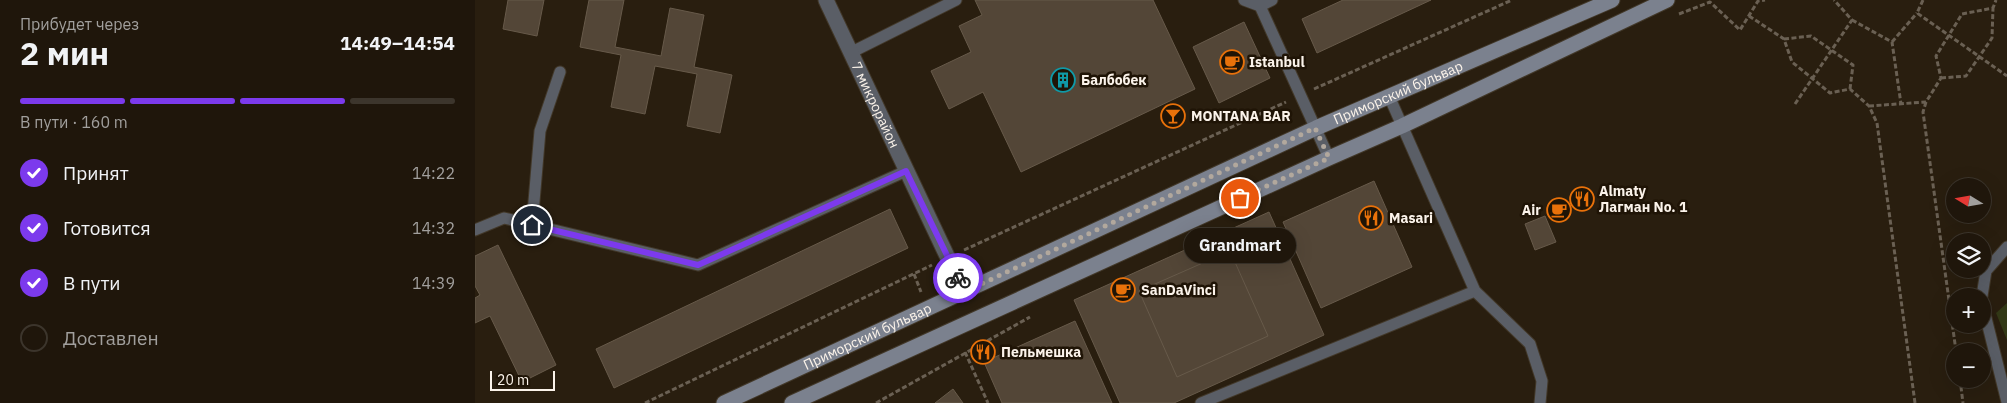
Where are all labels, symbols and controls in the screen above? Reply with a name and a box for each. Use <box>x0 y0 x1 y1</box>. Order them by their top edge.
text: Прибудет через <box>20 14 139 34</box>
text: 14:49–14:54 <box>340 31 455 55</box>
text: 2 мин <box>20 32 109 74</box>
cafe icon: Istanbul <box>1219 49 1245 75</box>
place label: Istanbul <box>1249 53 1305 71</box>
street label: Приморский бульвар <box>1330 57 1465 129</box>
street label: 7 микрорайон <box>847 59 904 151</box>
building icon: Балбобек <box>1050 67 1076 93</box>
place label: Балбобек <box>1081 71 1147 89</box>
bar icon: MONTANA BAR <box>1160 103 1186 129</box>
place label: MONTANA BAR <box>1191 107 1291 125</box>
text: В пути · 160 m <box>20 112 128 132</box>
icon: check <box>20 159 48 187</box>
text: Принят <box>63 161 129 185</box>
text: 14:22 <box>412 163 455 183</box>
pin <box>1219 177 1261 219</box>
north arrow <box>1946 178 1991 222</box>
map controls <box>1946 178 1991 388</box>
place label: Almaty Лагман No. 1 <box>1599 182 1688 216</box>
icon: bag <box>1226 184 1254 212</box>
restaurant icon: Almaty Лагман No. 1 <box>1569 186 1595 212</box>
cafe icon: Air <box>1546 197 1572 223</box>
place label: Air <box>1522 201 1541 219</box>
pin <box>511 204 553 246</box>
restaurant icon: Masari <box>1358 205 1384 231</box>
place label: Masari <box>1389 209 1433 227</box>
icon: home <box>518 211 546 239</box>
icon: check <box>20 214 48 242</box>
text: Готовится <box>63 216 151 240</box>
text: 14:32 <box>412 218 455 238</box>
callout: Grandmart <box>1184 228 1296 263</box>
button: layers <box>1946 233 1991 278</box>
text: Grandmart <box>1199 235 1281 255</box>
courier <box>933 253 983 303</box>
icon: bike <box>944 264 972 292</box>
icon: check <box>20 269 48 297</box>
text: В пути <box>63 271 121 295</box>
text: 14:39 <box>412 273 455 293</box>
cafe icon: SanDaVinci <box>1110 277 1136 303</box>
place label: SanDaVinci <box>1141 281 1216 299</box>
button: + <box>1946 288 1991 333</box>
street label: Приморский бульвар <box>800 299 934 374</box>
text: Доставлен <box>63 326 159 350</box>
restaurant icon: Пельмешка <box>970 339 996 365</box>
place label: Пельмешка <box>1001 343 1081 361</box>
button: − <box>1946 343 1991 388</box>
scale bar <box>490 368 555 391</box>
text: 20 m <box>497 371 529 389</box>

